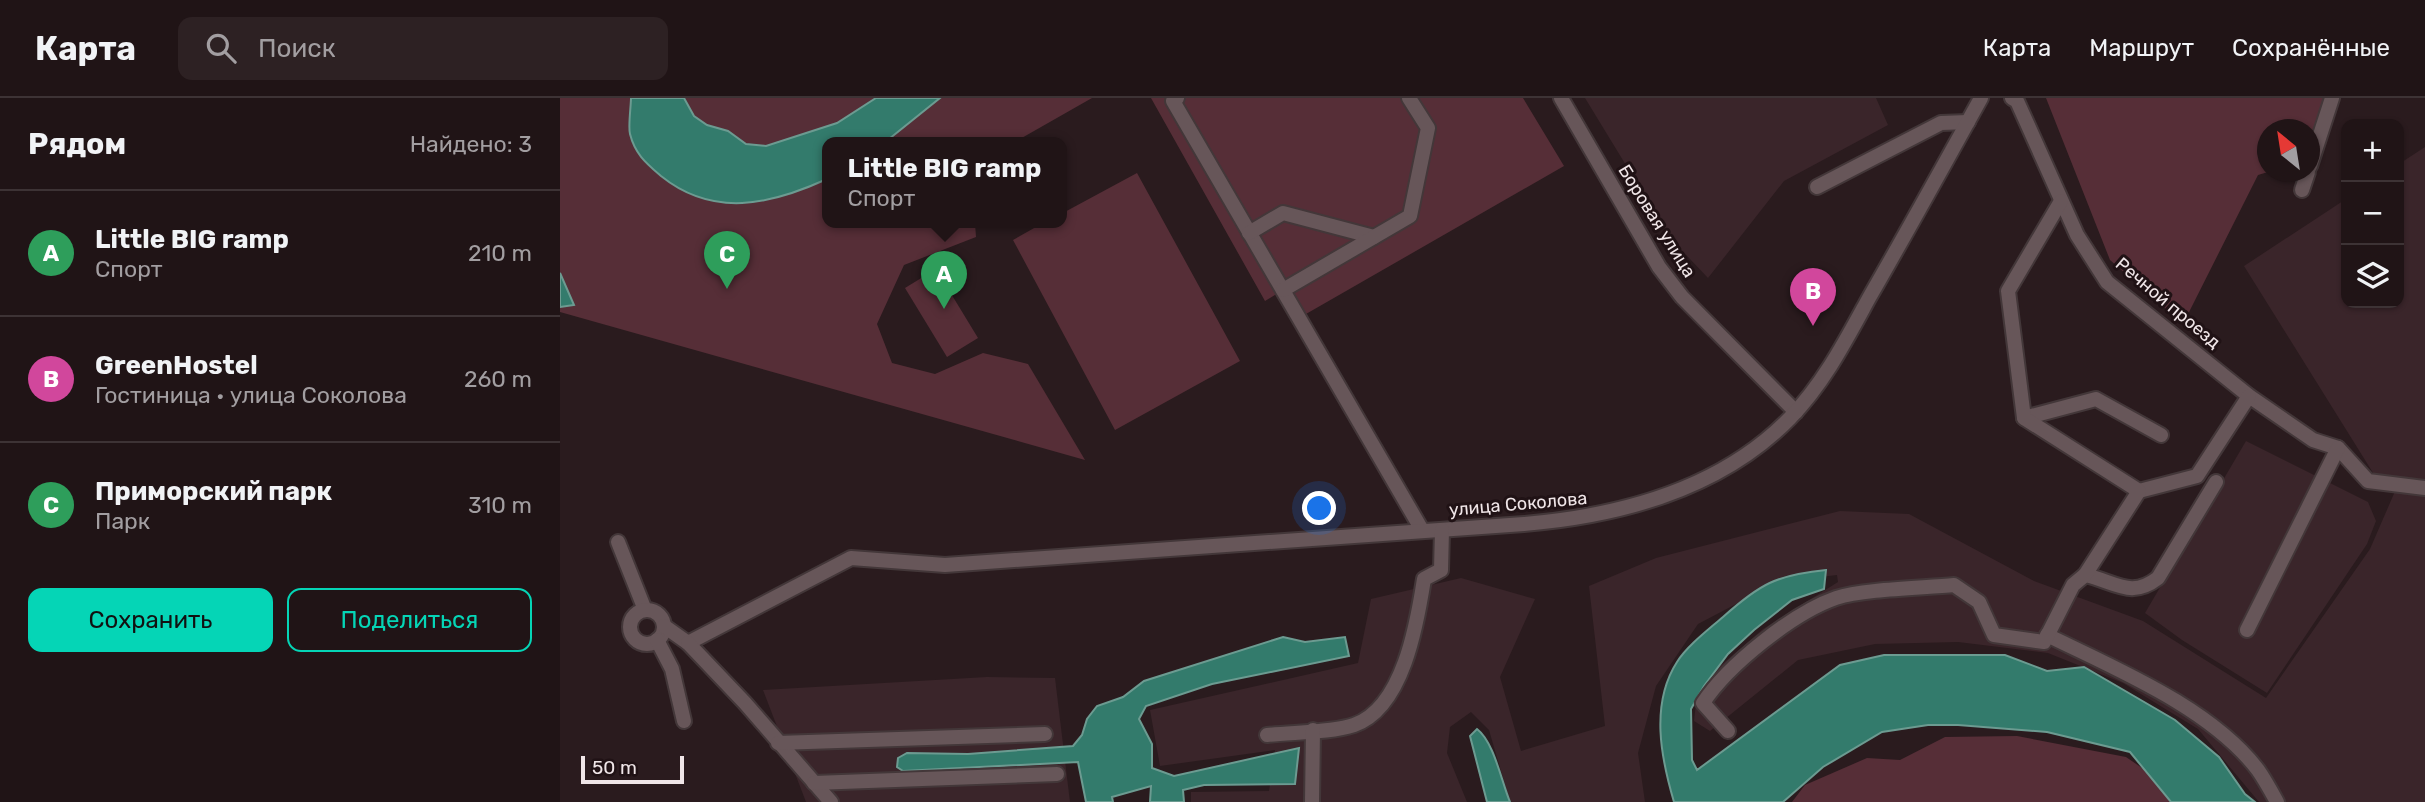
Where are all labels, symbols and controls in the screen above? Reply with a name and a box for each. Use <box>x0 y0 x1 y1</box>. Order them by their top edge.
search box <box>178 17 668 80</box>
text: Карта <box>35 29 136 68</box>
icon: search <box>202 29 240 67</box>
text: Поиск <box>258 33 336 64</box>
text: Карта <box>1983 34 2051 62</box>
text: Маршрут <box>2089 34 2194 62</box>
text: Сохранённые <box>2232 34 2390 62</box>
north arrow <box>2257 119 2320 182</box>
map controls <box>2341 119 2404 308</box>
button: + <box>2341 119 2404 182</box>
text: Рядом <box>28 126 126 162</box>
text: Найдено: 3 <box>410 130 532 158</box>
popup <box>822 137 1067 228</box>
text: Little BIG ramp <box>848 153 1041 184</box>
street label: Боровая улица <box>1614 160 1700 282</box>
button: − <box>2341 182 2404 245</box>
text: Спорт <box>848 184 915 212</box>
text: Little BIG ramp <box>95 224 289 255</box>
pin: C <box>704 231 750 289</box>
text: A <box>43 239 59 267</box>
text: 210 m <box>468 239 532 267</box>
button: layers <box>2341 245 2404 308</box>
pin: A <box>921 251 967 309</box>
street label: Речной проезд <box>2111 253 2225 353</box>
text: Спорт <box>95 255 163 283</box>
pin: B <box>1790 268 1836 326</box>
text: GreenHostel <box>95 350 258 381</box>
text: B <box>43 365 59 393</box>
text: 260 m <box>464 365 532 393</box>
text: Гостиница · улица Соколова <box>95 381 407 409</box>
text: Приморский парк <box>95 476 332 507</box>
street label: улица Соколова <box>1448 487 1588 521</box>
text: C <box>43 491 59 519</box>
text: 310 m <box>468 491 532 519</box>
your location <box>1302 491 1336 525</box>
text: Парк <box>95 507 150 535</box>
button: Сохранить <box>28 588 273 652</box>
button: Поделиться <box>287 588 532 652</box>
scale bar <box>581 753 684 785</box>
text: 50 m <box>592 756 637 779</box>

